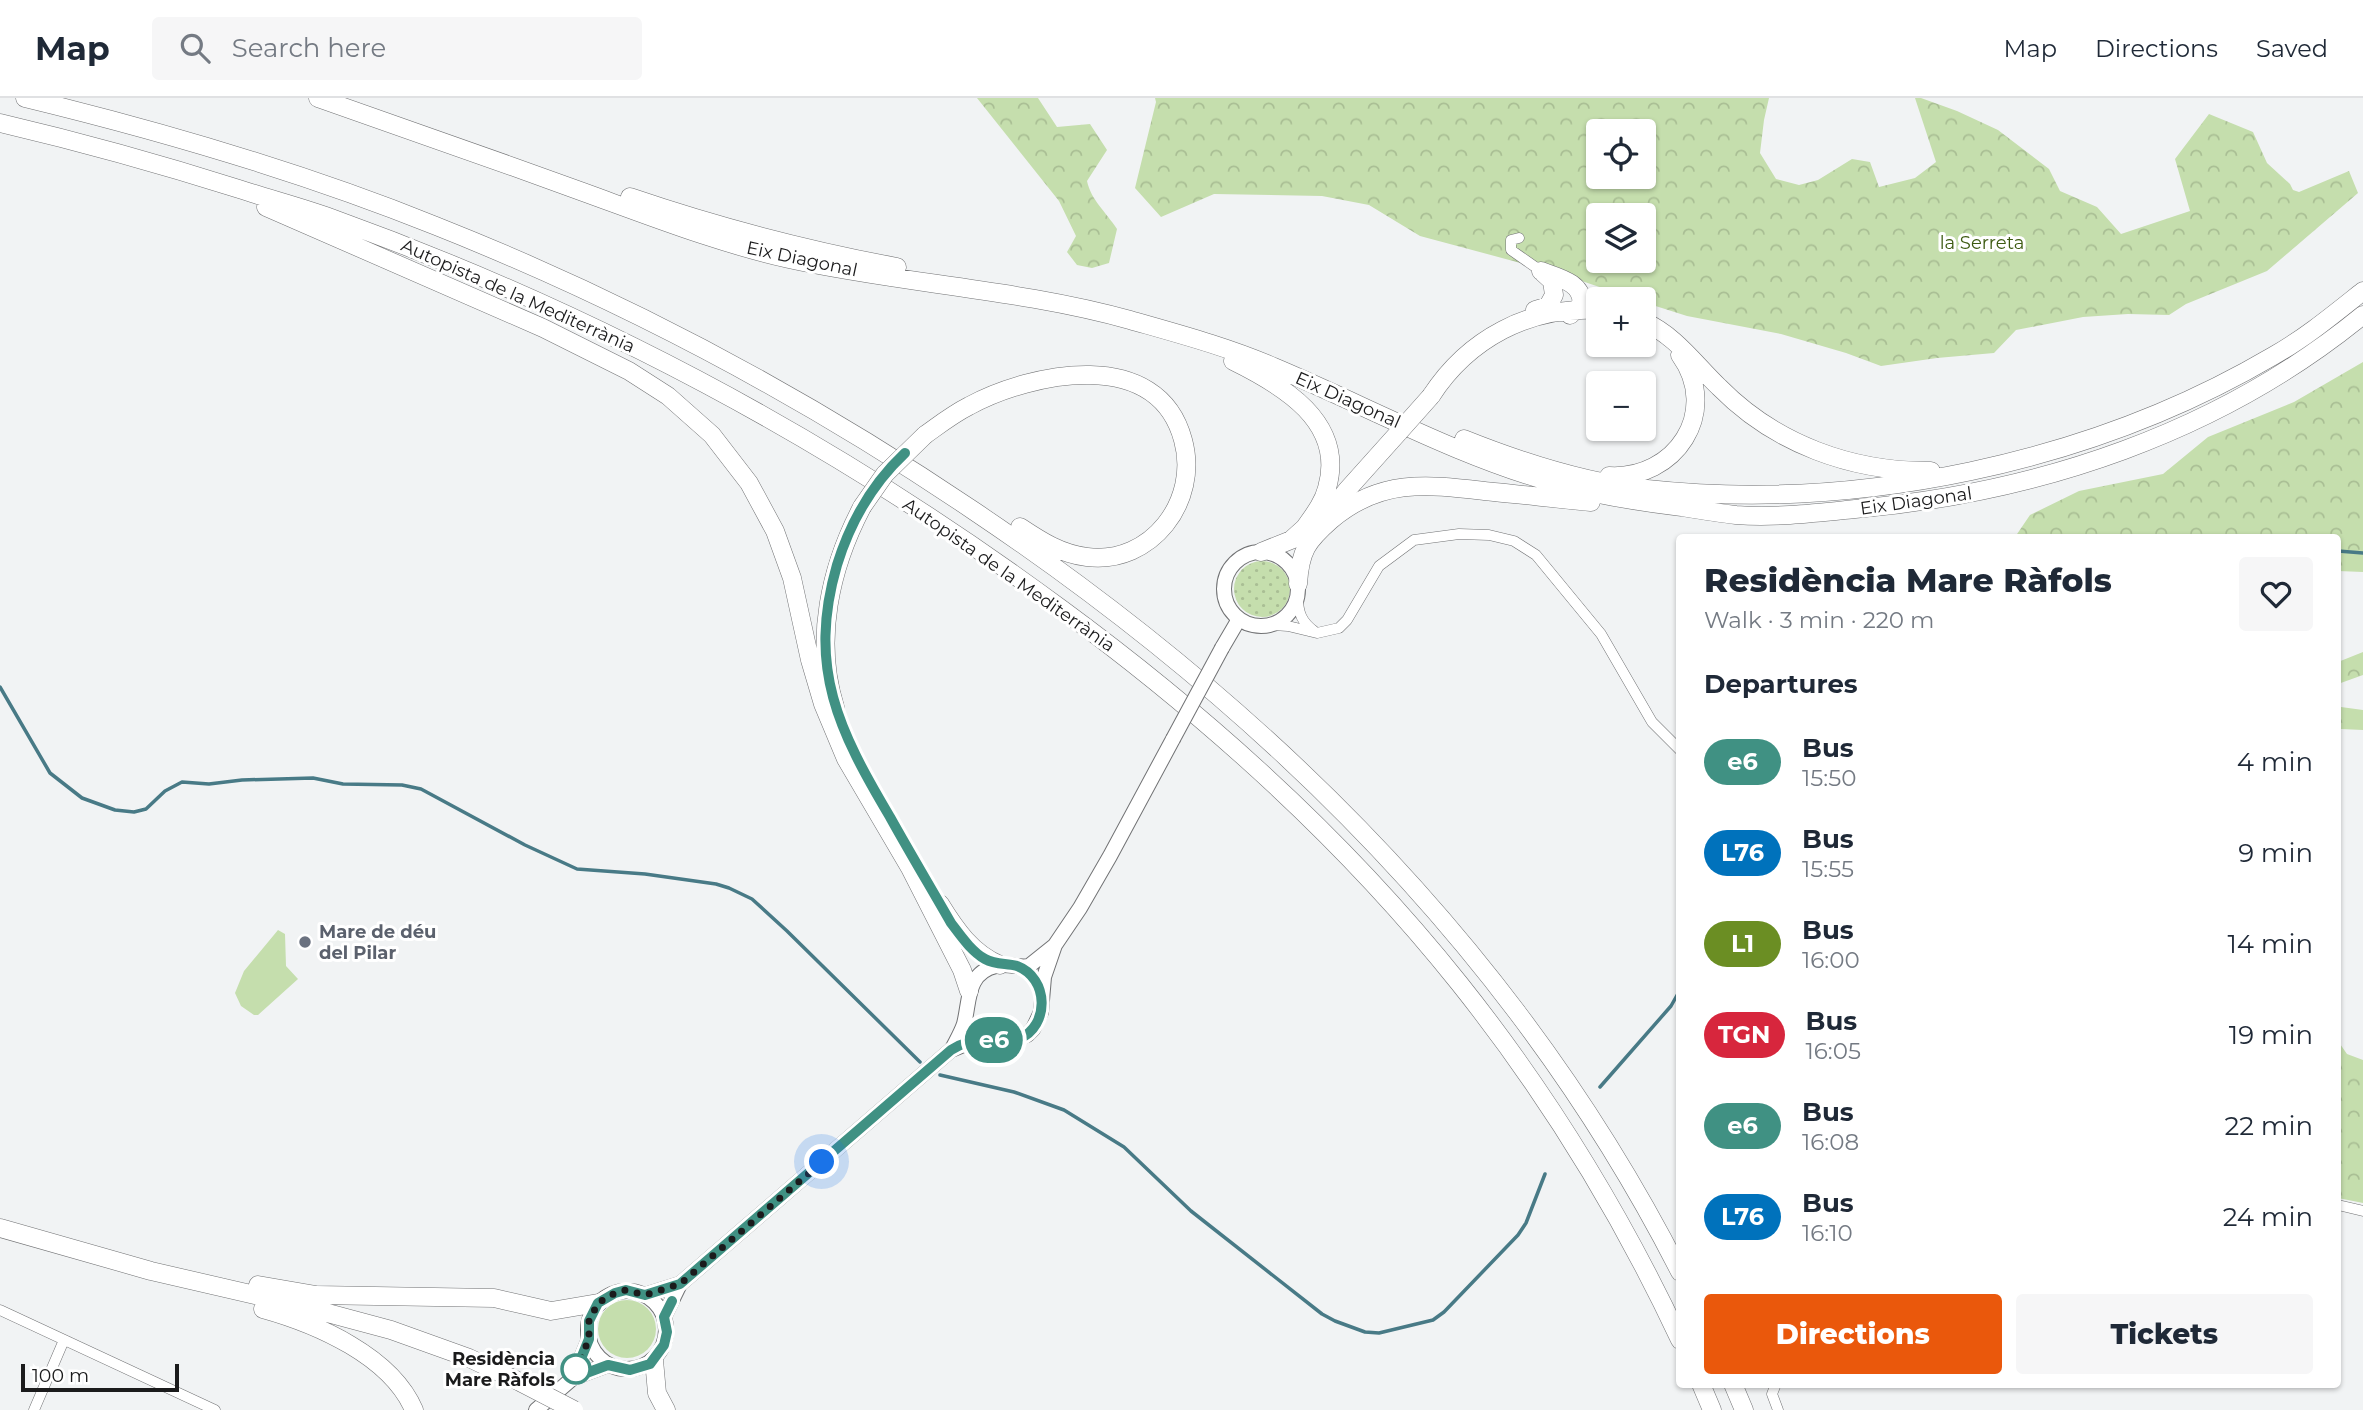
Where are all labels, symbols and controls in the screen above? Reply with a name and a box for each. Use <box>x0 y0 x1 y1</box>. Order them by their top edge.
search box <box>152 17 642 80</box>
text: Map <box>35 28 110 68</box>
icon: search <box>176 29 214 67</box>
text: Search here <box>232 32 386 64</box>
text: Map <box>2004 34 2057 63</box>
text: Directions <box>2095 34 2218 63</box>
text: Saved <box>2256 34 2328 63</box>
map controls <box>1586 119 1656 441</box>
button: locate <box>1586 119 1656 189</box>
button: layers <box>1586 203 1656 273</box>
park label: la Serreta <box>1940 232 2024 254</box>
street label: Autopista de la Mediterrània <box>398 234 638 358</box>
street label: Eix Diagonal <box>745 237 859 281</box>
button: + <box>1586 287 1656 357</box>
street label: Eix Diagonal <box>1292 367 1404 433</box>
button: − <box>1586 371 1656 441</box>
street label: Eix Diagonal <box>1859 482 1973 520</box>
street label: Autopista de la Mediterrània <box>899 493 1119 657</box>
button: heart <box>2239 557 2313 631</box>
text: Residència Mare Ràfols <box>1704 560 2112 600</box>
text: Walk · 3 min · 220 m <box>1704 606 1934 634</box>
text: Departures <box>1704 668 1858 700</box>
text: Bus <box>1802 732 1854 764</box>
text: 4 min <box>2237 746 2313 778</box>
text: e6 <box>1727 747 1758 776</box>
text: 15:50 <box>1802 764 1856 792</box>
text: Bus <box>1802 823 1854 855</box>
text: 9 min <box>2238 837 2313 869</box>
text: L76 <box>1721 838 1764 867</box>
text: 15:55 <box>1802 855 1854 883</box>
text: Bus <box>1802 914 1854 946</box>
place label: Mare de déu del Pilar <box>319 921 436 964</box>
text: 14 min <box>2227 928 2313 960</box>
text: L1 <box>1731 929 1754 958</box>
marker: Mare de déu del Pilar <box>297 934 313 950</box>
text: 16:00 <box>1802 946 1860 974</box>
text: Bus <box>1806 1005 1857 1037</box>
line badge: e6 <box>962 1017 1026 1063</box>
text: 19 min <box>2229 1019 2313 1051</box>
text: TGN <box>1718 1020 1771 1049</box>
text: e6 <box>979 1025 1009 1054</box>
text: 16:05 <box>1806 1037 1861 1065</box>
text: Bus <box>1802 1096 1854 1128</box>
text: 22 min <box>2224 1110 2313 1142</box>
text: e6 <box>1727 1111 1758 1140</box>
text: 16:08 <box>1802 1128 1859 1156</box>
your location <box>804 1144 839 1179</box>
text: Bus <box>1802 1187 1854 1219</box>
text: 24 min <box>2223 1201 2313 1233</box>
text: L76 <box>1721 1202 1764 1231</box>
text: 16:10 <box>1802 1219 1853 1247</box>
button: Directions <box>1704 1294 2002 1374</box>
button: Tickets <box>2016 1294 2313 1374</box>
place label: Residència Mare Ràfols <box>445 1348 555 1391</box>
marker: Residència Mare Ràfols <box>561 1354 591 1384</box>
scale bar <box>21 1361 178 1393</box>
text: 100 m <box>32 1364 89 1387</box>

